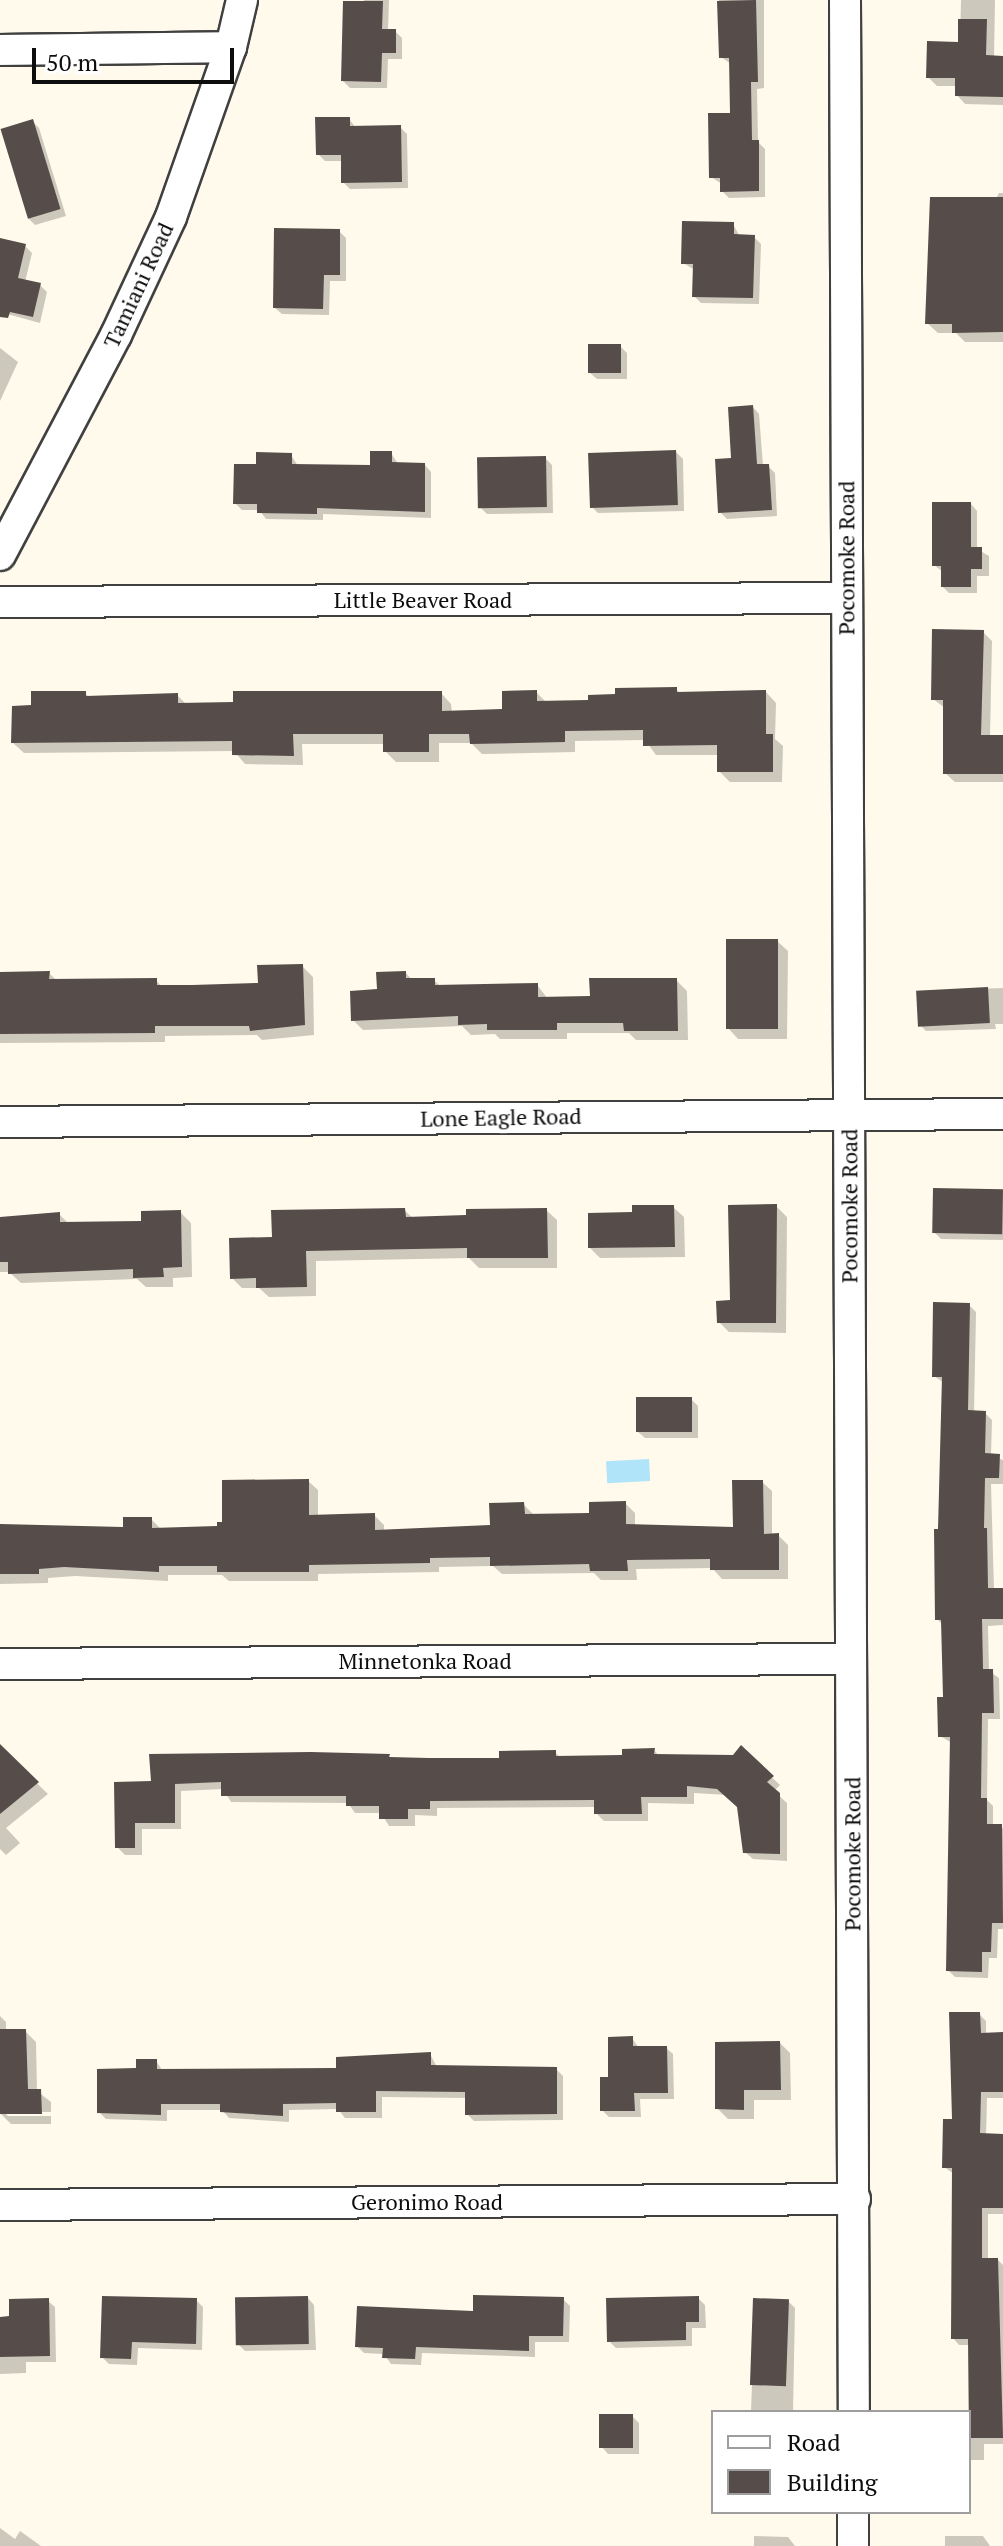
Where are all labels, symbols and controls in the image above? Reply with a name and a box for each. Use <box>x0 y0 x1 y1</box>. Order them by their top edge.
scale bar <box>36 32 238 82</box>
text: 50 m <box>46 46 98 78</box>
street label: Tamiani Road <box>98 218 178 352</box>
street label: Pocomoke Road <box>833 481 859 635</box>
street label: Little Beaver Road <box>334 587 512 613</box>
street label: Lone Eagle Road <box>420 1102 582 1132</box>
street label: Pocomoke Road <box>836 1129 862 1283</box>
street label: Minnetonka Road <box>338 1648 512 1674</box>
street label: Pocomoke Road <box>839 1777 865 1931</box>
street label: Geronimo Road <box>351 2189 503 2215</box>
legend <box>711 2410 971 2514</box>
text: Road <box>787 2426 841 2458</box>
text: Building <box>787 2466 877 2498</box>

